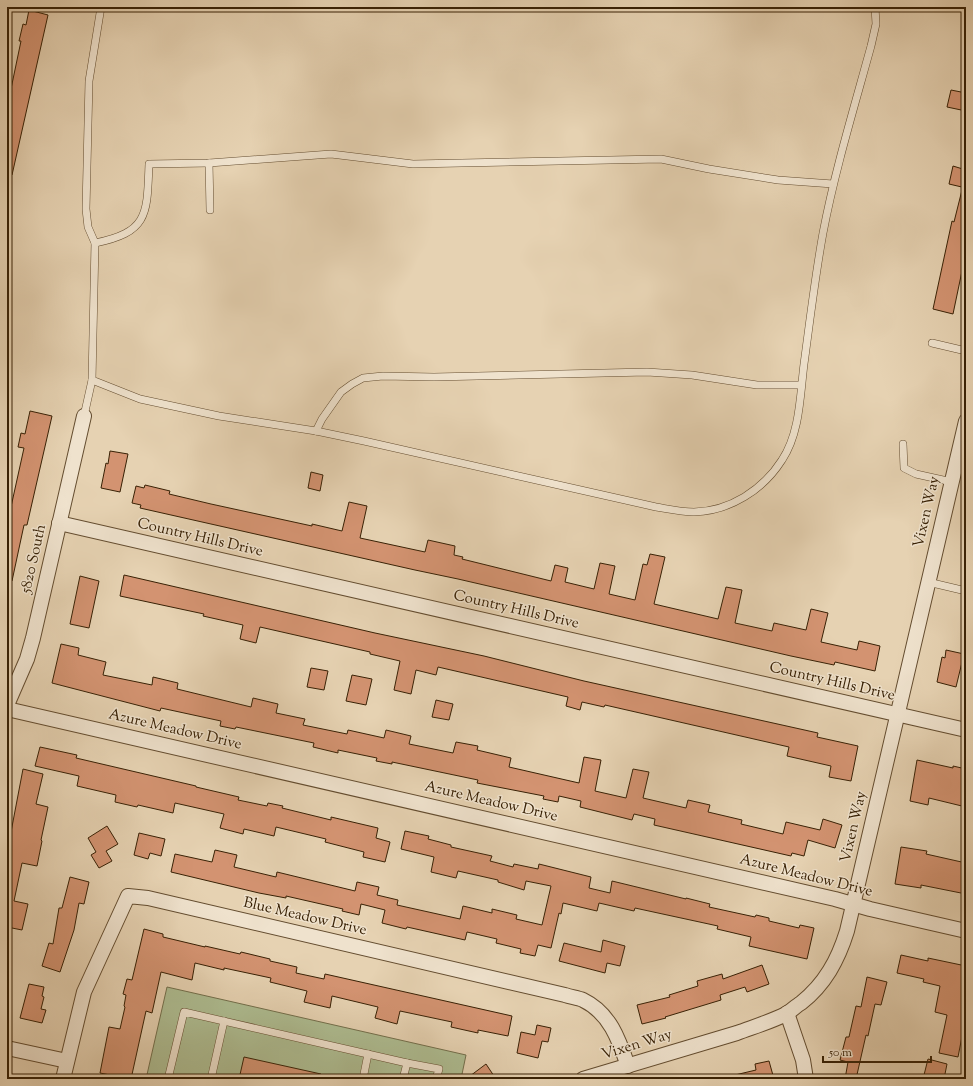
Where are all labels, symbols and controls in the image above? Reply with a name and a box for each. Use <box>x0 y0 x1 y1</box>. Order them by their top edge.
street label: Vixen Way <box>909 474 946 550</box>
street label: Country Hills Drive <box>135 513 265 563</box>
street label: 5820 South <box>16 522 52 597</box>
street label: Country Hills Drive <box>451 585 581 635</box>
street label: Country Hills Drive <box>767 657 897 707</box>
street label: Azure Meadow Drive <box>106 704 244 756</box>
street label: Azure Meadow Drive <box>422 776 560 828</box>
street label: Vixen Way <box>836 789 873 865</box>
street label: Azure Meadow Drive <box>737 849 875 903</box>
street label: Blue Meadow Drive <box>241 893 369 941</box>
street label: Vixen Way <box>599 1024 675 1066</box>
scale bar <box>823 1038 931 1064</box>
text: 50 m <box>828 1044 852 1062</box>

